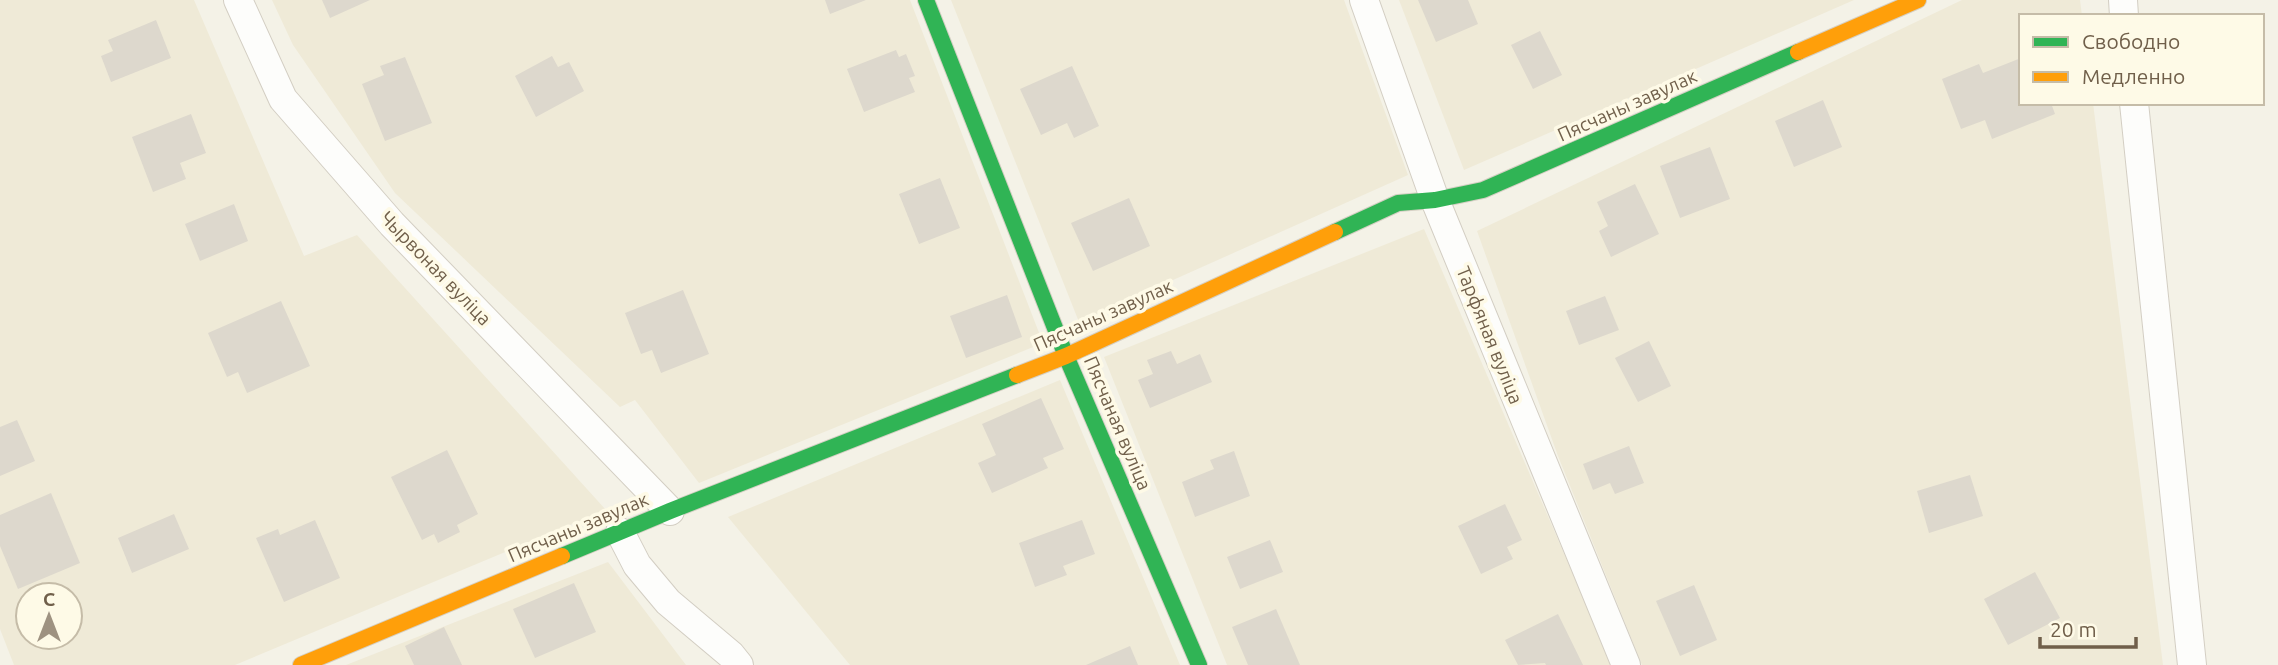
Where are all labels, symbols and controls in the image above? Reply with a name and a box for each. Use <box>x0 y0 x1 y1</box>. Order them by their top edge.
legend <box>2019 14 2264 105</box>
text: Свободно <box>2082 29 2180 53</box>
street label: Пясчаны завулак <box>1554 64 1700 146</box>
text: Медленно <box>2082 64 2185 88</box>
street label: Чырвоная вуліца <box>376 206 496 330</box>
street label: Тарфяная вуліца <box>1452 263 1528 407</box>
street label: Пясчаны завулак <box>1030 274 1176 356</box>
street label: Пясчаная вуліца <box>1080 353 1156 493</box>
street label: Пясчаны завулак <box>505 487 652 566</box>
north arrow <box>14 581 84 651</box>
text: С <box>43 588 55 610</box>
scale bar <box>2040 606 2136 650</box>
text: 20 m <box>2050 617 2097 641</box>

